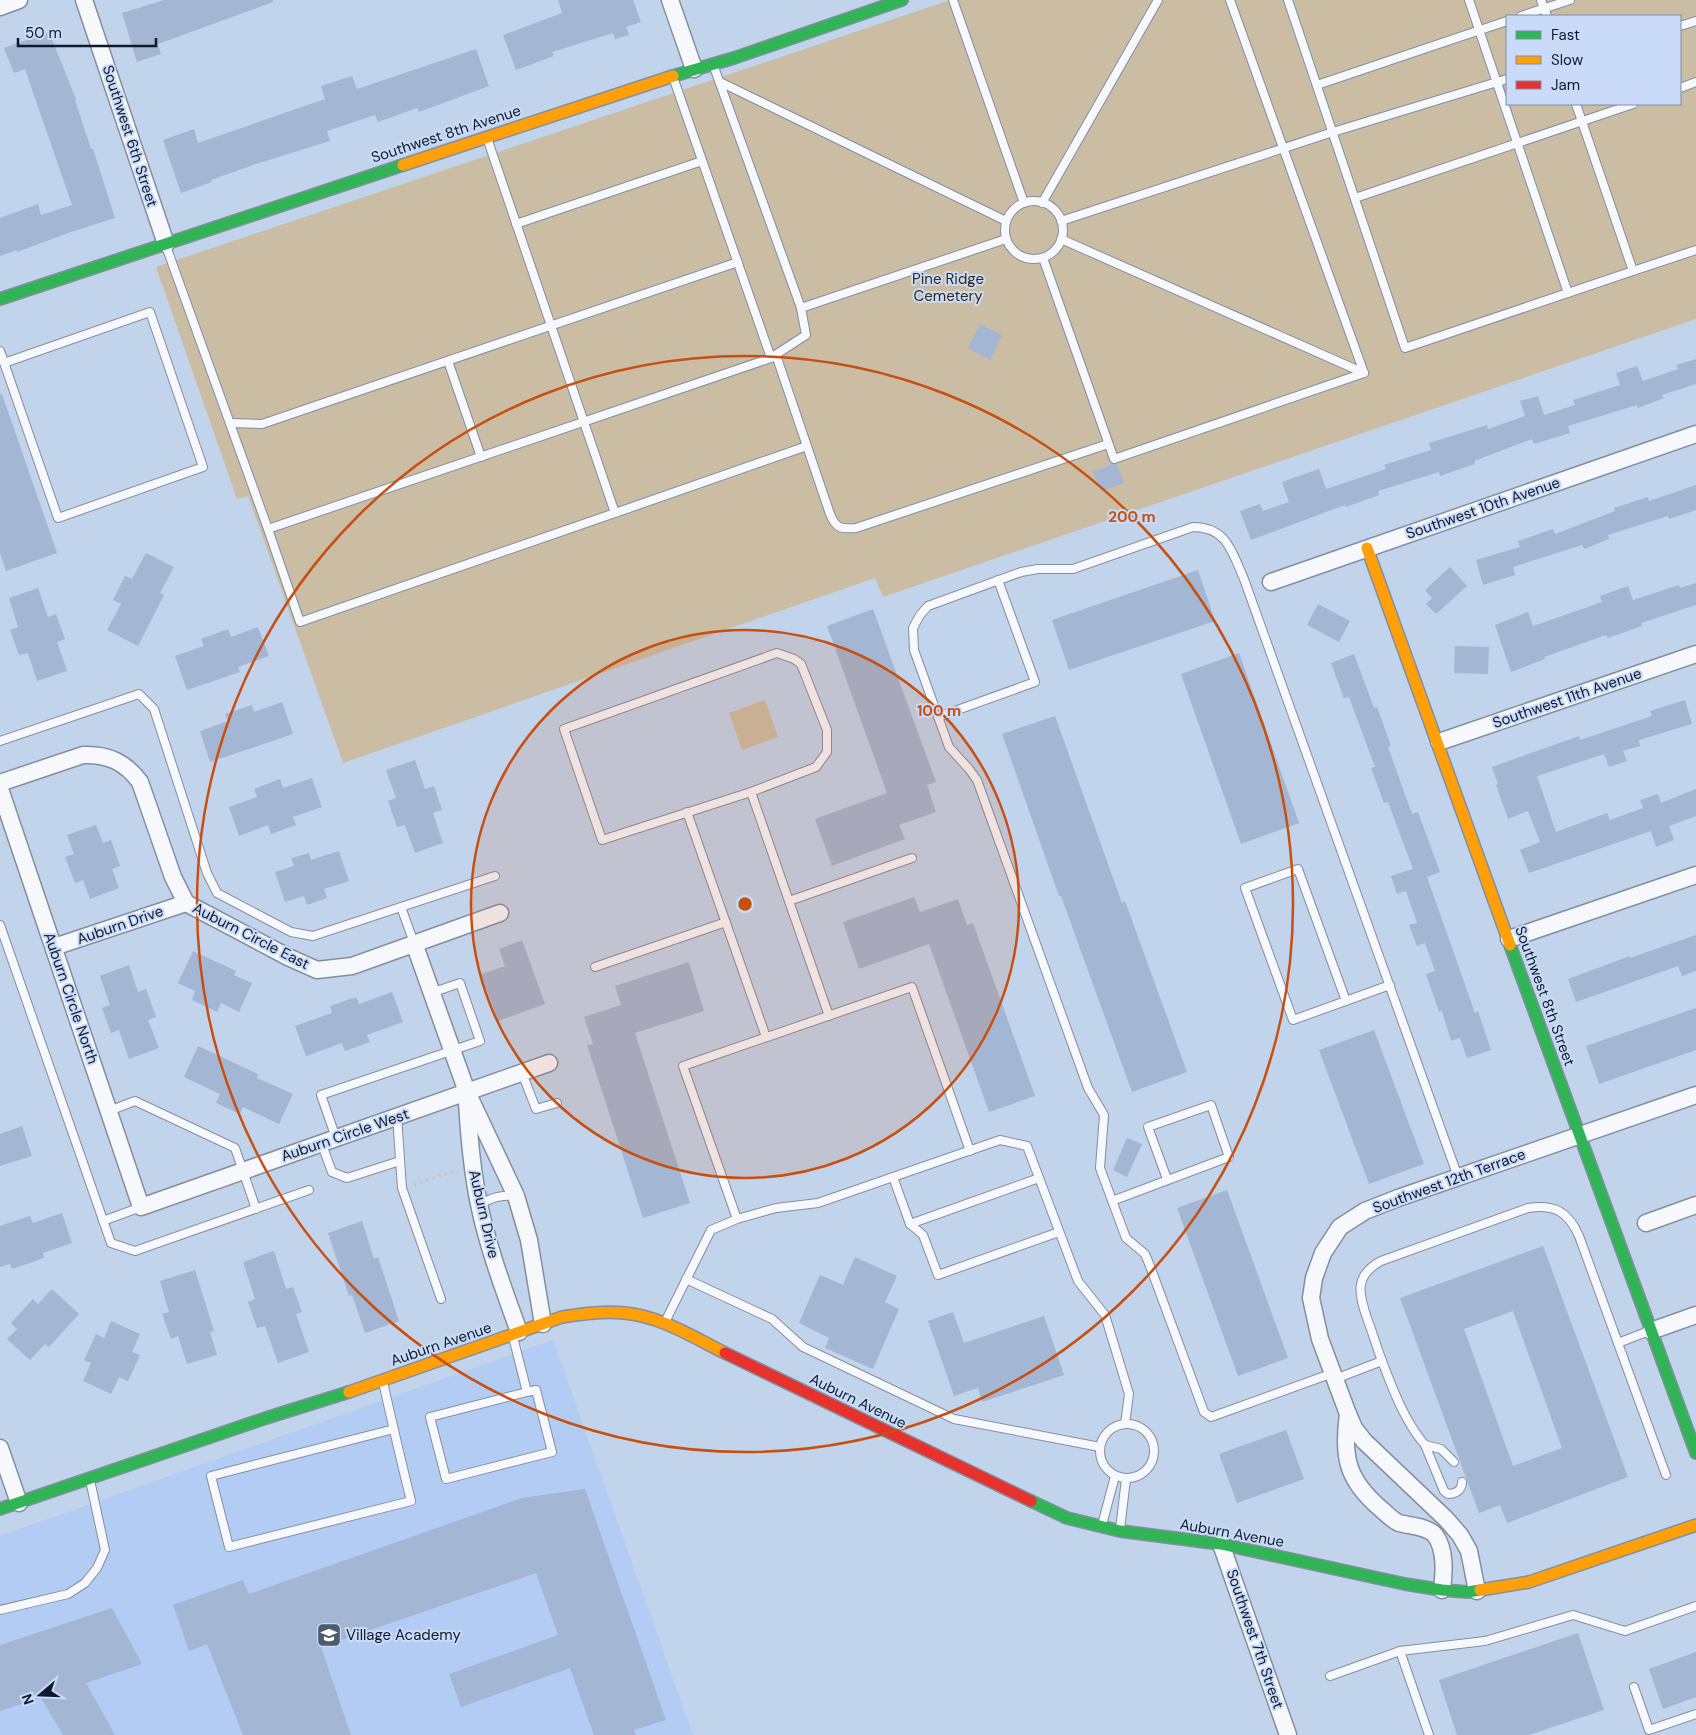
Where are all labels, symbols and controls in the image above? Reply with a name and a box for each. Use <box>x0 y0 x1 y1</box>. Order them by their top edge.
scale bar <box>18 15 155 47</box>
legend <box>1506 15 1681 105</box>
text: 50 m <box>25 23 62 43</box>
text: Fast <box>1551 25 1580 45</box>
text: Slow <box>1551 50 1584 70</box>
street label: Southwest 6th Street <box>98 63 162 210</box>
text: Jam <box>1551 75 1580 95</box>
street label: Southwest 8th Avenue <box>369 100 523 168</box>
park label: Pine Ridge Cemetery <box>912 269 984 306</box>
street label: Southwest 10th Avenue <box>1403 472 1563 544</box>
text: 200 m <box>1108 507 1156 527</box>
street label: Southwest 11th Avenue <box>1490 663 1644 733</box>
text: 100 m <box>917 701 961 721</box>
centre of rings <box>736 895 754 913</box>
street label: Auburn Circle East <box>189 898 313 974</box>
street label: Auburn Drive <box>74 901 166 949</box>
street label: Southwest 8th Street <box>1510 923 1580 1069</box>
street label: Auburn Circle North <box>39 930 103 1066</box>
street label: Auburn Circle West <box>278 1104 412 1166</box>
street label: Southwest 12th Terrace <box>1370 1144 1528 1218</box>
street label: Auburn Drive <box>464 1168 504 1260</box>
street label: Auburn Avenue <box>388 1317 494 1371</box>
street label: Auburn Avenue <box>806 1369 910 1433</box>
street label: Auburn Avenue <box>1178 1514 1286 1552</box>
street label: Southwest 7th Street <box>1222 1566 1288 1712</box>
school or university icon: Village Academy <box>316 1622 342 1648</box>
place label: Village Academy <box>346 1625 461 1645</box>
north arrow <box>15 1670 65 1720</box>
text: N <box>18 1691 38 1707</box>

